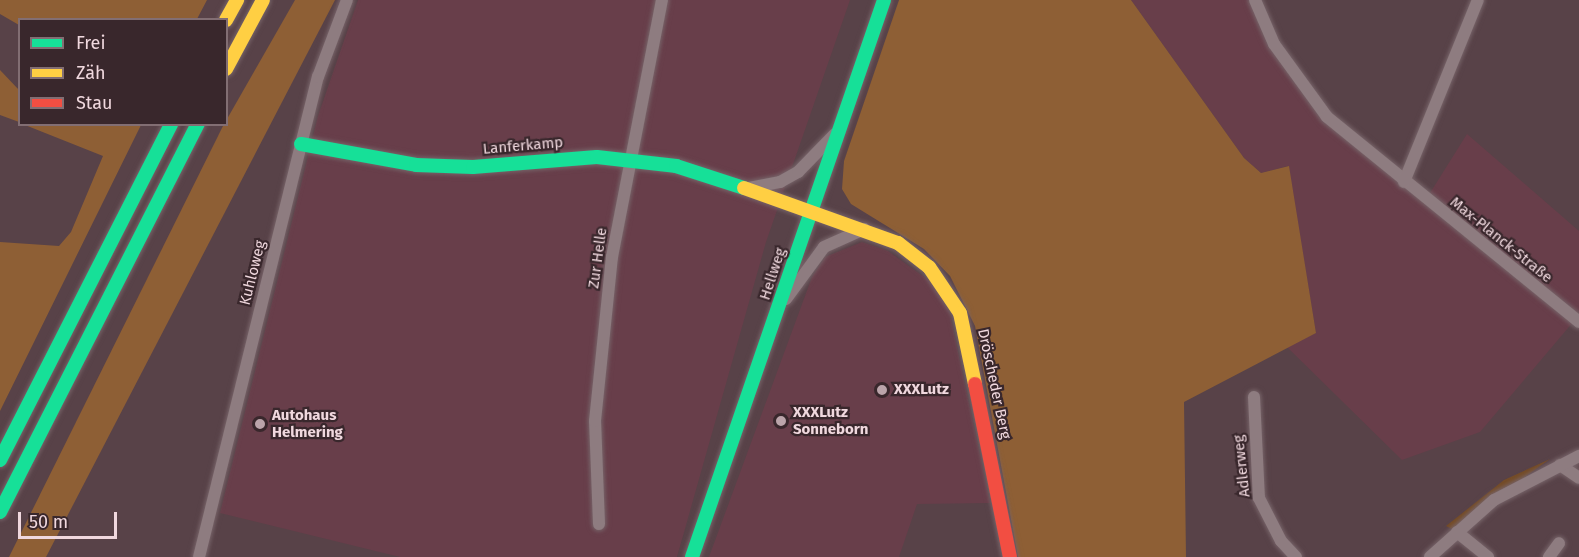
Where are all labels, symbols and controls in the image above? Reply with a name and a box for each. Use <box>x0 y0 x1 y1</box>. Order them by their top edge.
legend <box>18 18 228 126</box>
text: Frei <box>76 32 106 54</box>
text: Zäh <box>76 62 105 84</box>
text: Stau <box>76 92 112 114</box>
street label: Lanferkamp <box>482 134 564 158</box>
street label: Max-Planck-Straße <box>1446 193 1556 287</box>
street label: Zur Helle <box>585 226 611 290</box>
street label: Kuhloweg <box>236 239 270 307</box>
street label: Hellweg <box>756 246 790 302</box>
street label: Dröscheder Berg <box>974 327 1014 441</box>
place label: XXXLutz <box>894 381 949 399</box>
marker: XXXLutz <box>875 383 889 397</box>
place label: XXXLutz Sonneborn <box>793 403 868 438</box>
place label: Autohaus Helmering <box>272 406 343 441</box>
marker: XXXLutz Sonneborn <box>774 414 788 428</box>
marker: Autohaus Helmering <box>253 417 267 431</box>
street label: Adlerweg <box>1230 434 1254 498</box>
scale bar <box>21 500 120 538</box>
text: 50 m <box>29 511 68 533</box>

